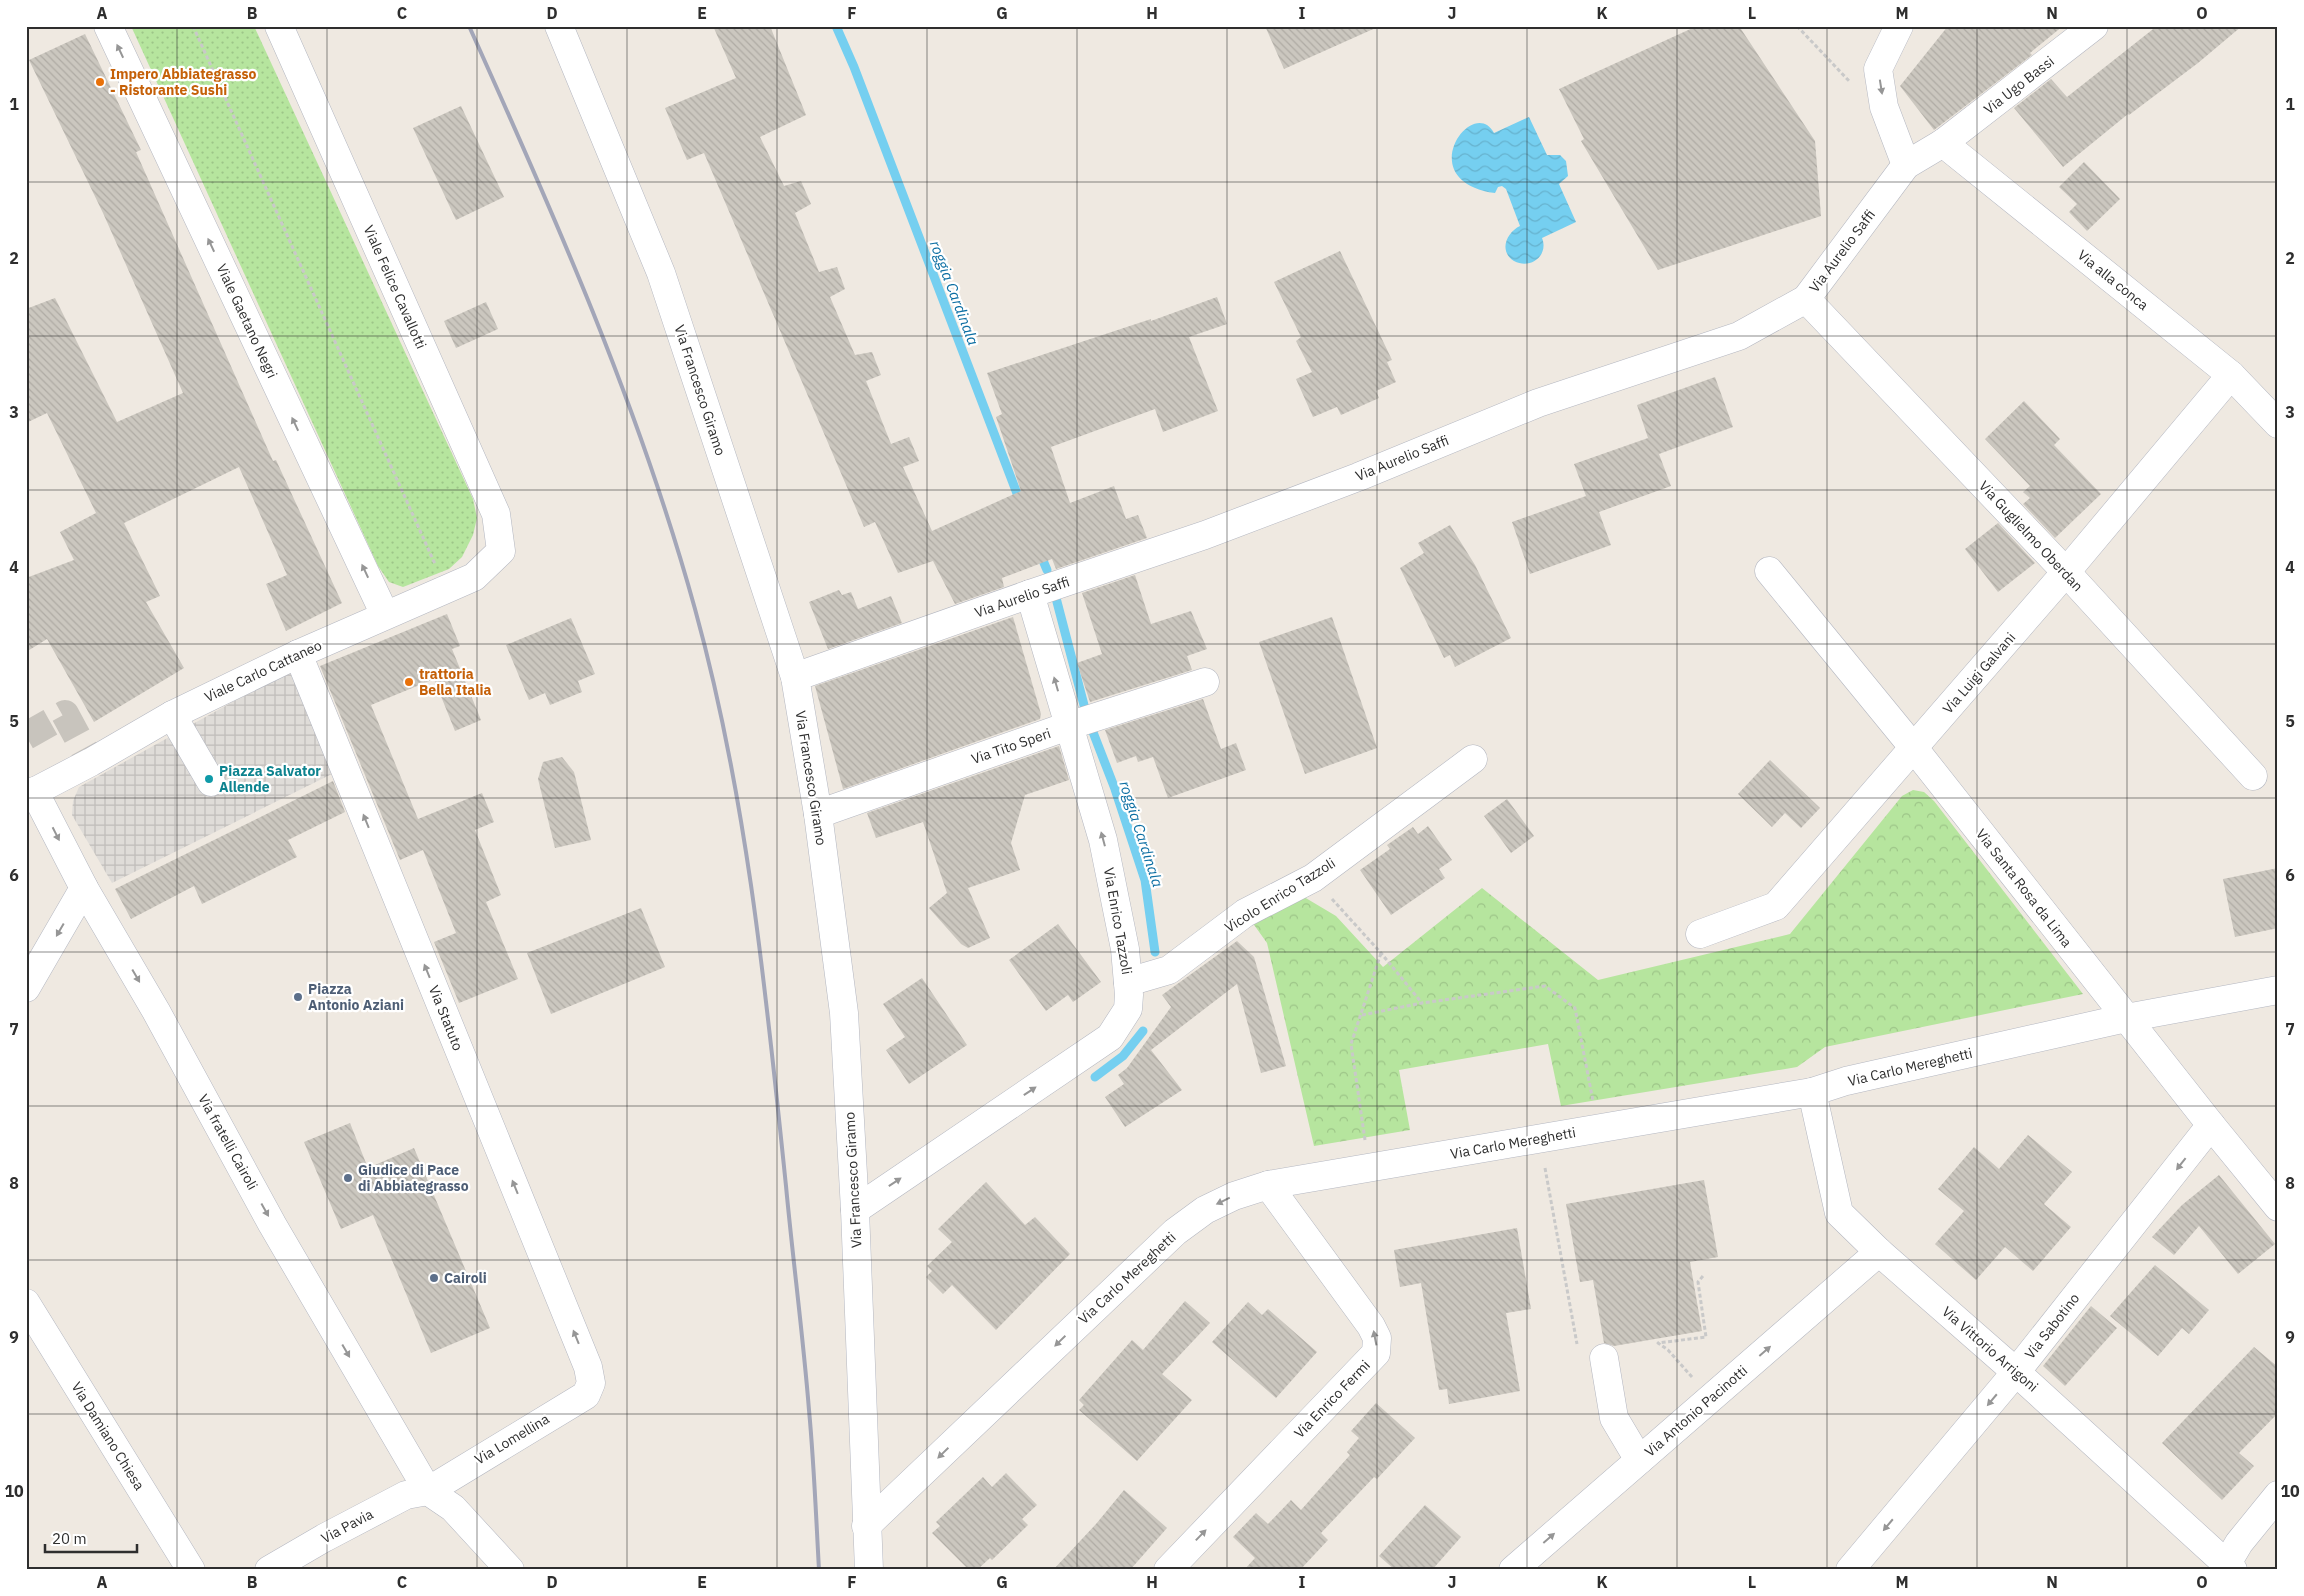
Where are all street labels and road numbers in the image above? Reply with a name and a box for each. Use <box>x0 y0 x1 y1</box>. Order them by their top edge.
street label: Via Ugo Bassi <box>1980 52 2058 118</box>
street label: Via Aurelio Saffi <box>1805 206 1879 296</box>
street label: Viale Felice Cavallotti <box>360 222 430 352</box>
street label: Via alla conca <box>2074 246 2152 314</box>
street label: Viale Gaetano Negri <box>213 261 281 381</box>
street label: Via Francesco Giramo <box>670 322 730 458</box>
street label: Via Aurelio Saffi <box>1353 431 1451 485</box>
street label: Via Guglielmo Oberdan <box>1975 477 2087 595</box>
street label: Via Aurelio Saffi <box>972 572 1072 622</box>
street label: Via Luigi Galvani <box>1939 629 2019 717</box>
street label: Viale Carlo Cattaneo <box>201 636 325 706</box>
street label: Via Francesco Giramo <box>791 709 831 847</box>
street label: Via Tito Speri <box>969 724 1053 768</box>
street label: Via Santa Rosa da Lima <box>1972 825 2076 951</box>
street label: Vicolo Enrico Tazzoli <box>1221 854 1339 936</box>
street label: Via Enrico Tazzoli <box>1100 866 1136 976</box>
street label: Via Statuto <box>425 983 467 1053</box>
street label: Via Carlo Mereghetti <box>1846 1044 1974 1090</box>
street label: Via fratelli Cairoli <box>194 1091 262 1193</box>
street label: Via Francesco Giramo <box>840 1111 866 1249</box>
street label: Via Carlo Mereghetti <box>1449 1123 1577 1163</box>
street label: Via Carlo Mereghetti <box>1074 1228 1180 1328</box>
street label: Via Sabotino <box>2021 1289 2083 1363</box>
street label: Via Vittorio Arrigoni <box>1938 1302 2042 1396</box>
street label: Via Enrico Fermi <box>1290 1356 1374 1442</box>
street label: Via Antonio Pacinotti <box>1641 1361 1751 1461</box>
street label: Via Damiano Chiesa <box>67 1379 149 1494</box>
street label: Via Lomellina <box>471 1409 553 1468</box>
street label: Via Pavia <box>318 1505 377 1547</box>

